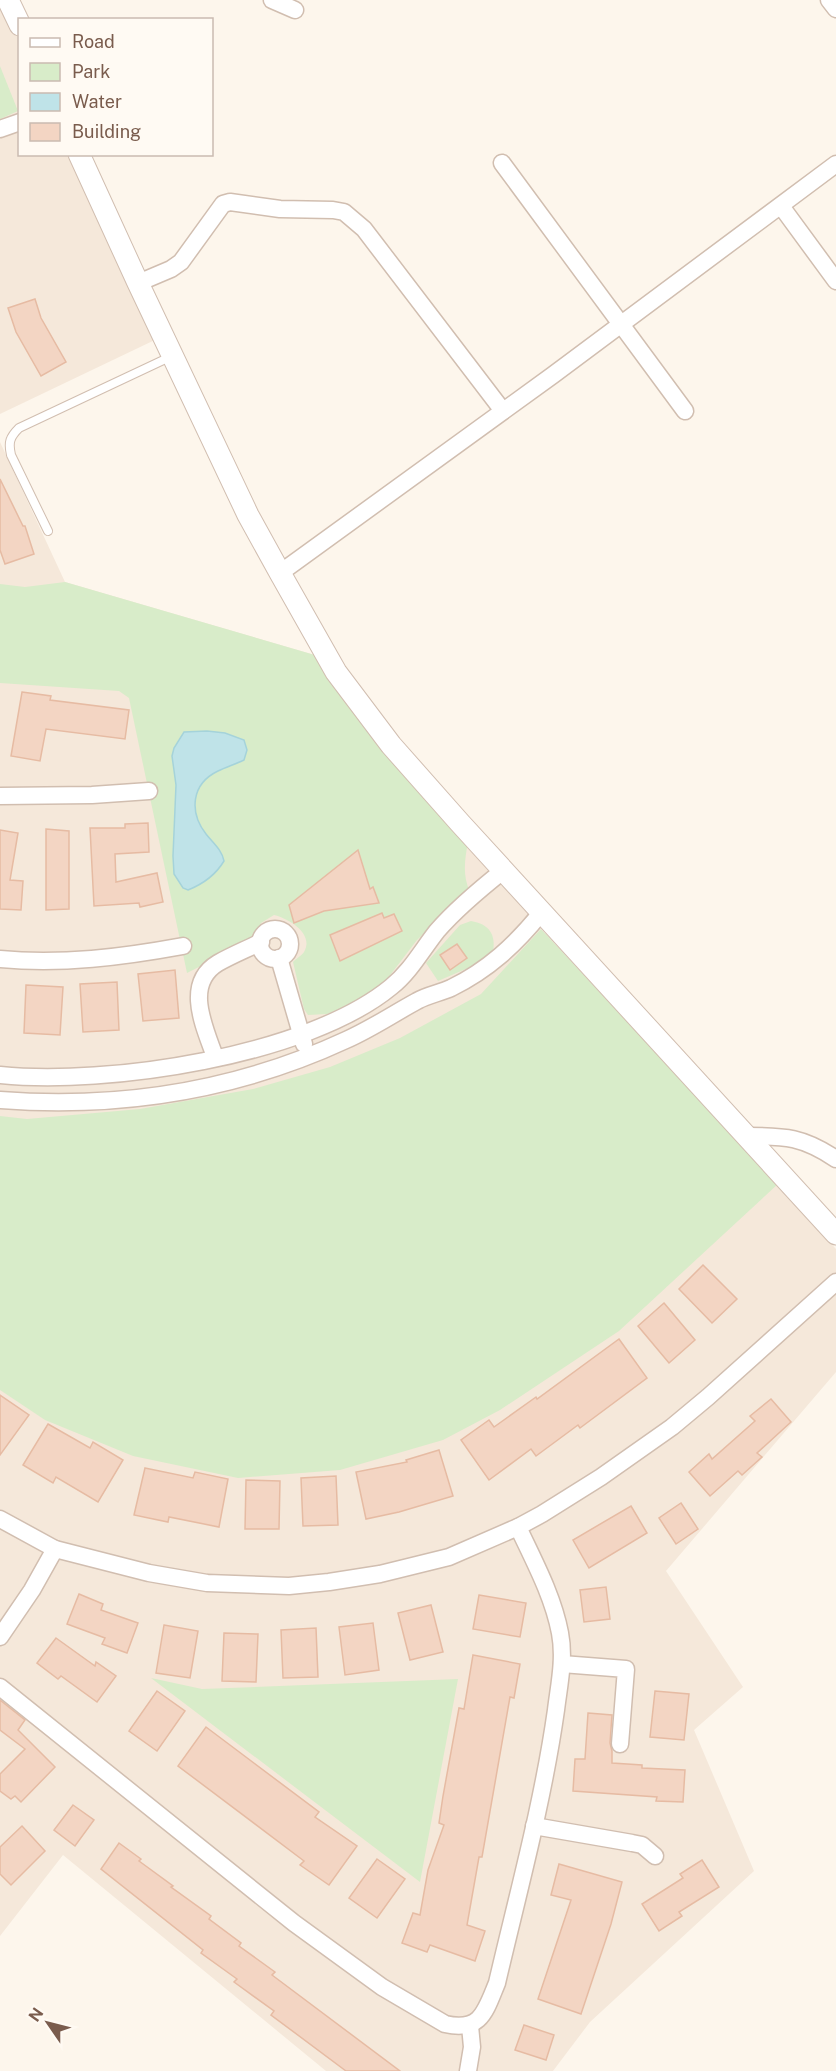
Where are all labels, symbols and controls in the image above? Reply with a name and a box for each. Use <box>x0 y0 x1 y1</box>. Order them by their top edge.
legend <box>18 18 213 156</box>
text: Road <box>72 31 115 52</box>
text: Park <box>72 61 110 82</box>
text: Water <box>72 91 122 112</box>
text: Building <box>72 121 141 142</box>
north arrow <box>18 1993 78 2053</box>
text: N <box>25 2004 47 2025</box>

